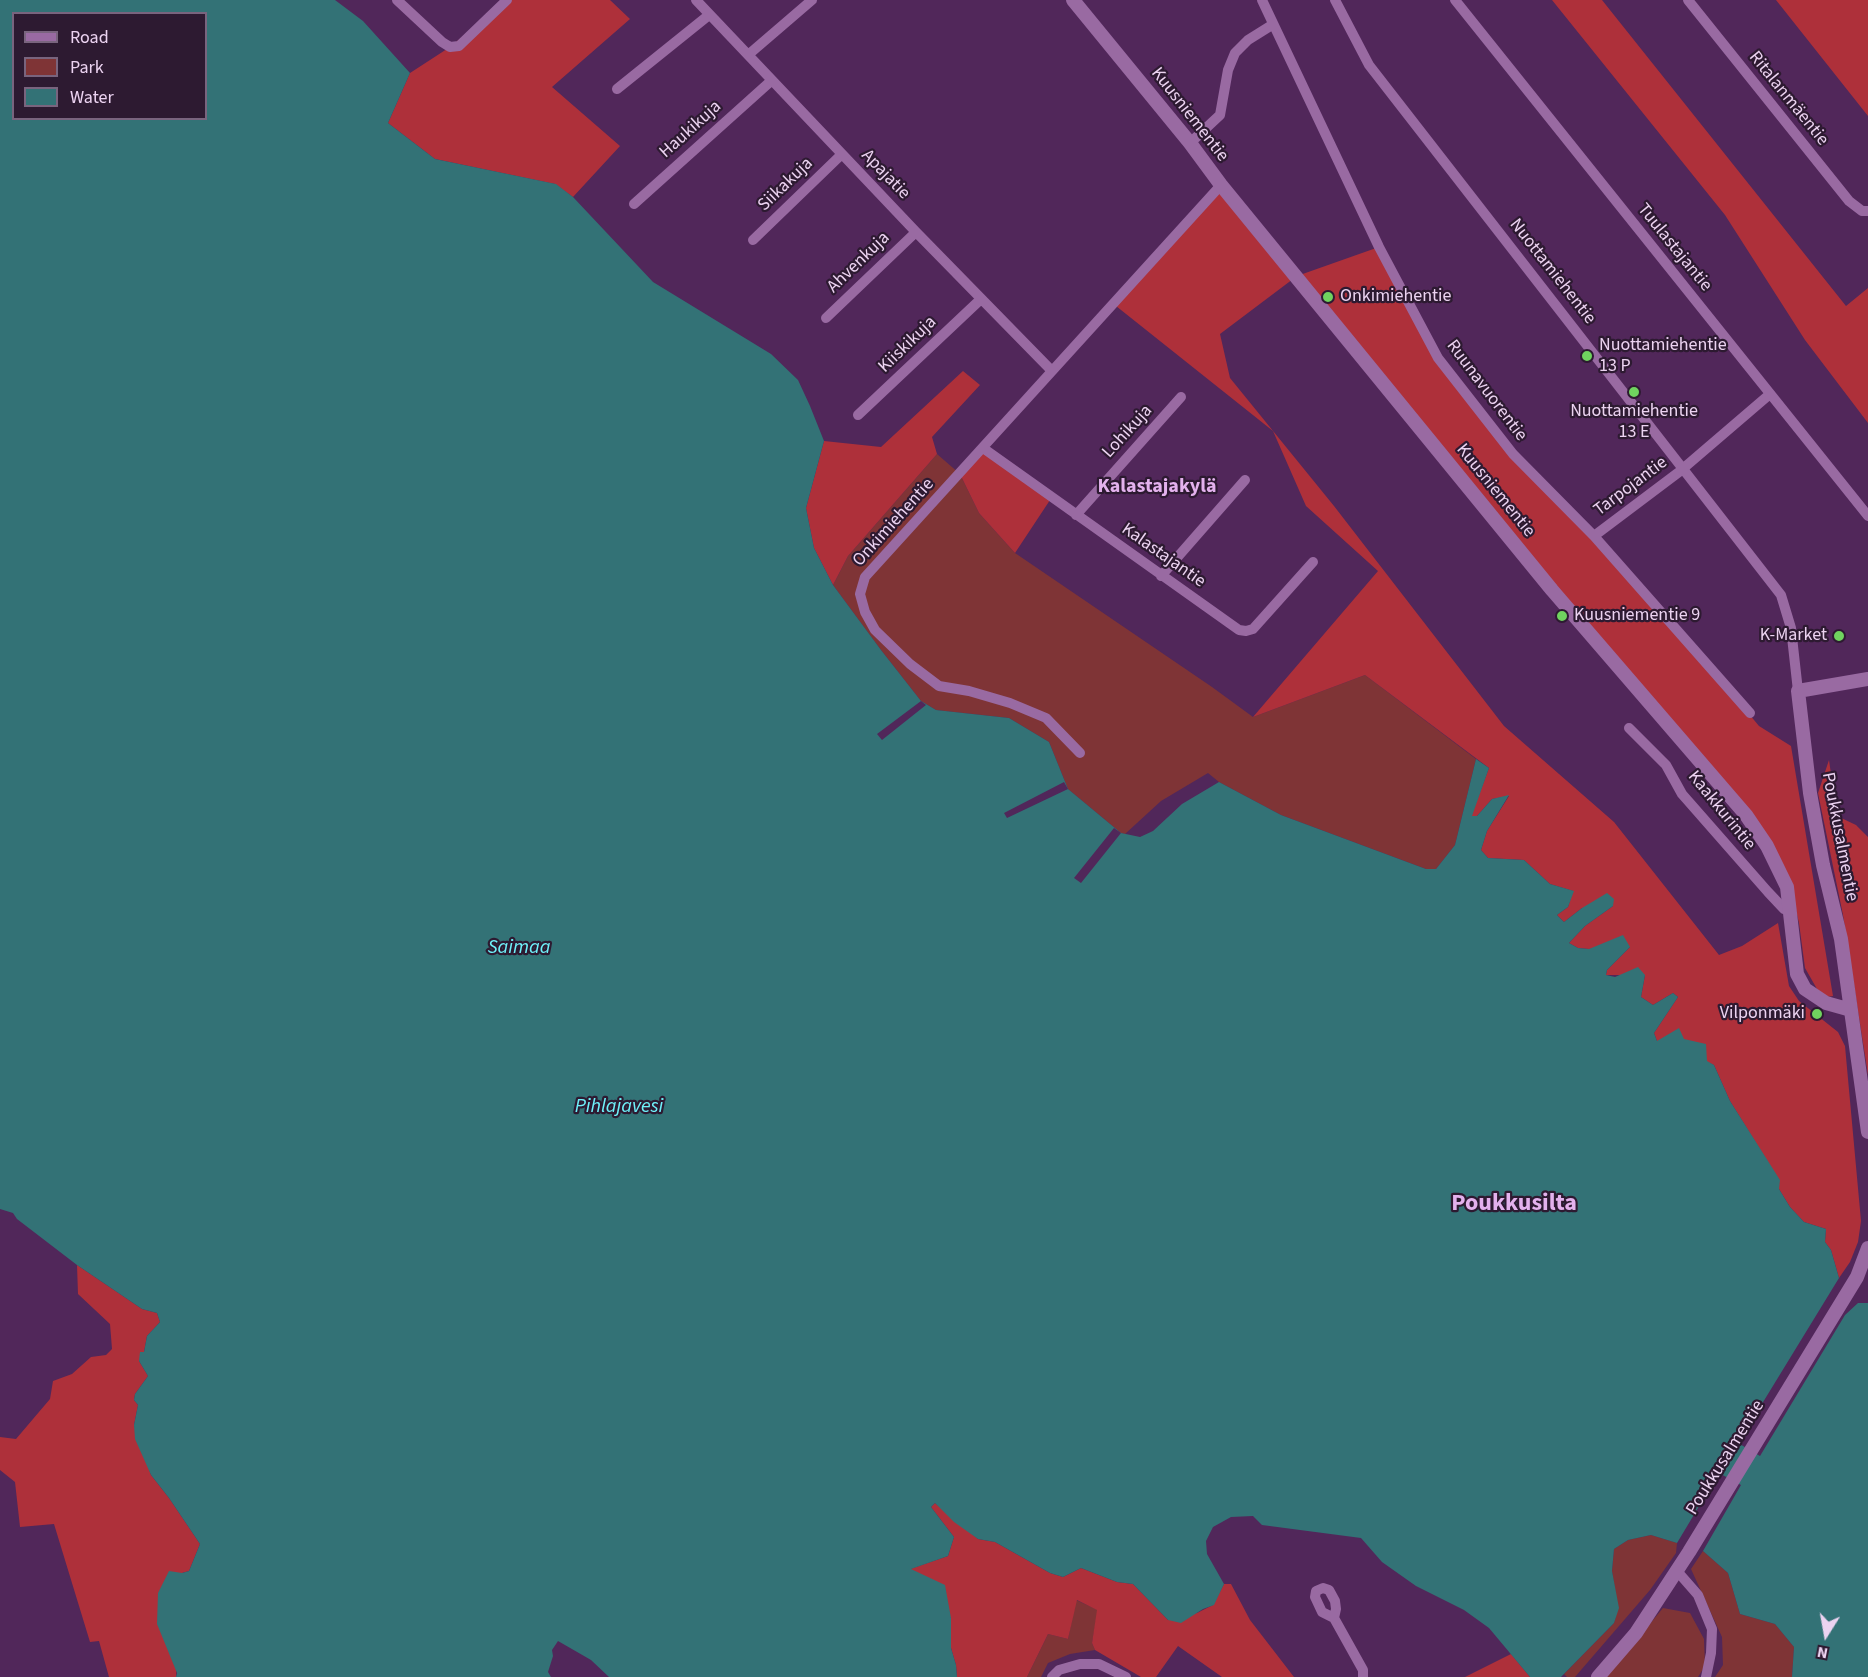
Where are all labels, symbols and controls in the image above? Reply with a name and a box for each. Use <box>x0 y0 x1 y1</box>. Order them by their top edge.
legend <box>12 12 207 120</box>
text: Road <box>70 25 109 50</box>
street label: Ritalanmäentie <box>1743 47 1833 151</box>
text: Park <box>70 55 104 80</box>
street label: Kuusniementie <box>1146 64 1232 166</box>
text: Water <box>70 85 114 110</box>
street label: Haukikuja <box>656 97 726 163</box>
street label: Apajatie <box>856 145 914 205</box>
street label: Siikakuja <box>754 154 818 216</box>
street label: Tuulastajantie <box>1632 200 1716 296</box>
street label: Nuottamiehentie <box>1504 215 1600 329</box>
street label: Ahvenkuja <box>823 228 895 298</box>
place label: Onkimiehentie <box>1340 286 1451 308</box>
marker: Onkimiehentie <box>1321 290 1335 304</box>
street label: Kiiskikuja <box>875 312 941 378</box>
place label: Nuottamiehentie 13 P <box>1599 335 1727 378</box>
street label: Ruunavuorentie <box>1441 336 1531 446</box>
marker: Nuottamiehentie 13 P <box>1580 349 1594 363</box>
marker: Nuottamiehentie 13 E <box>1627 385 1641 399</box>
street label: Lohikuja <box>1098 401 1158 463</box>
place label: Nuottamiehentie 13 E <box>1570 401 1698 444</box>
street label: Kuusniementie <box>1451 440 1539 542</box>
street label: Tarpojantie <box>1590 452 1672 522</box>
street label: Onkimiehentie <box>849 474 939 572</box>
district label: Kalastajakylä <box>1097 476 1217 500</box>
street label: Kalastajantie <box>1117 519 1209 593</box>
place label: Kuusniementie 9 <box>1574 605 1700 627</box>
marker: Kuusniementie 9 <box>1555 609 1569 623</box>
place label: K-Market <box>1760 625 1827 647</box>
marker: K-Market <box>1832 629 1846 643</box>
street label: Kaakkurintie <box>1682 767 1760 855</box>
street label: Poukkusalmentie <box>1816 771 1862 903</box>
water label: Saimaa <box>488 937 550 961</box>
place label: Vilponmäki <box>1720 1003 1805 1025</box>
marker: Vilponmäki <box>1810 1007 1824 1021</box>
water label: Pihlajavesi <box>575 1096 663 1120</box>
district label: Poukkusilta <box>1451 1191 1577 1219</box>
street label: Poukkusalmentie <box>1682 1397 1770 1519</box>
north arrow <box>1796 1605 1856 1665</box>
text: N <box>1815 1641 1830 1664</box>

